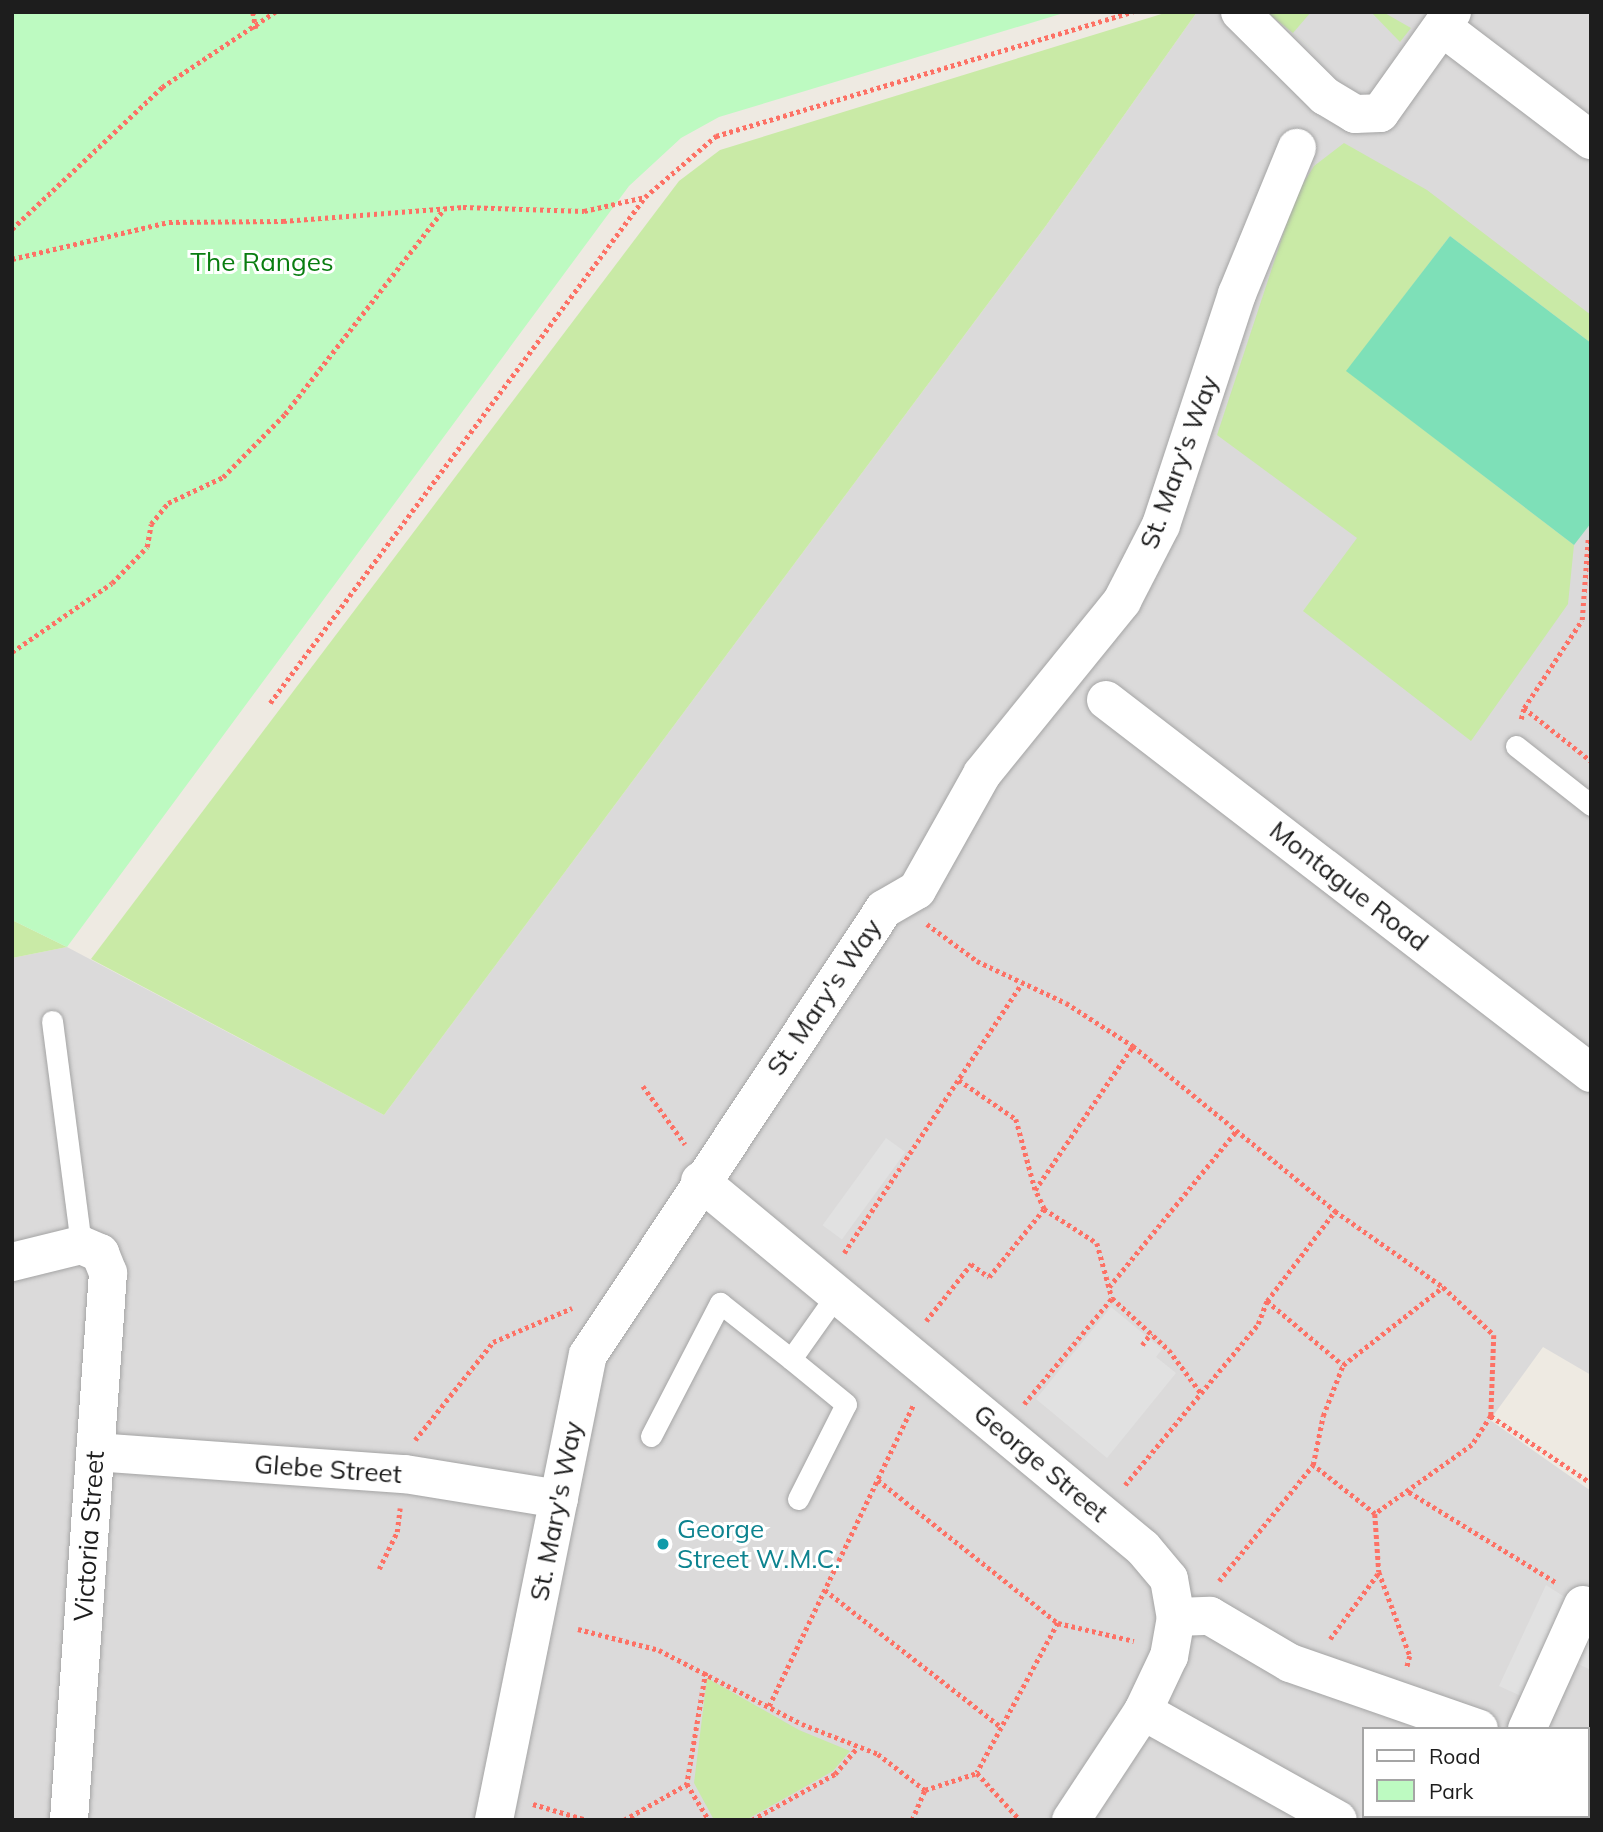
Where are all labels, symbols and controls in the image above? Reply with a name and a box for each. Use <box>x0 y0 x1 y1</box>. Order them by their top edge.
park label: The Ranges <box>190 246 334 278</box>
street label: St. Mary's Way <box>1133 371 1225 553</box>
street label: Montague Road <box>1264 814 1434 958</box>
street label: St. Mary's Way <box>760 913 888 1081</box>
street label: George Street <box>967 1398 1115 1528</box>
street label: St. Mary's Way <box>523 1419 589 1603</box>
street label: Glebe Street <box>253 1448 403 1490</box>
street label: Victoria Street <box>67 1450 111 1622</box>
place label: George Street W.M.C. <box>677 1513 840 1574</box>
marker: George Street W.M.C. <box>655 1536 671 1552</box>
legend <box>1362 1727 1589 1818</box>
text: Road <box>1429 1743 1480 1769</box>
text: Park <box>1429 1778 1473 1804</box>

